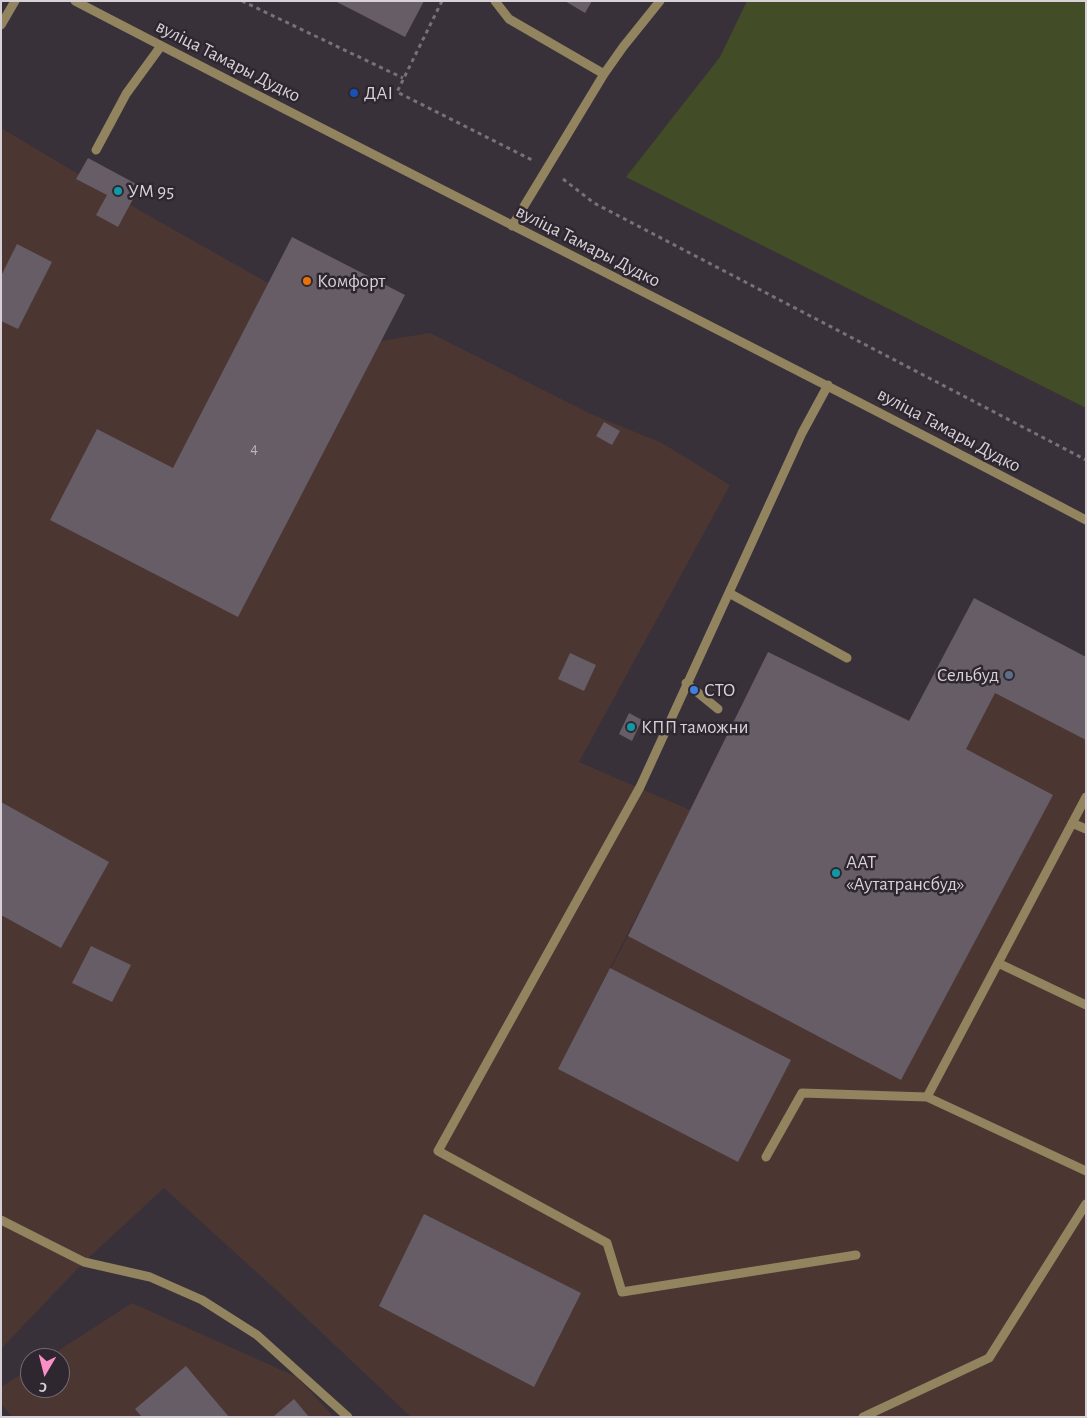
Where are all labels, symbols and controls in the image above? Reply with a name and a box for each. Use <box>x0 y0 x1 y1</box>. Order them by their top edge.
street label: вуліца Тамары Дудко <box>152 15 304 107</box>
place label: ДАІ <box>364 82 393 104</box>
marker: ДАІ <box>348 87 360 99</box>
place label: УМ 95 <box>128 180 174 202</box>
marker: УМ 95 <box>112 185 124 197</box>
street label: вуліца Тамары Дудко <box>512 200 664 292</box>
place label: Комфорт <box>317 270 385 292</box>
marker: Комфорт <box>301 275 313 287</box>
street label: вуліца Тамары Дудко <box>873 383 1025 477</box>
house number: 4 <box>250 438 258 458</box>
place label: Сельбуд <box>937 664 999 686</box>
marker: Сельбуд <box>1003 669 1015 681</box>
place label: СТО <box>704 679 736 701</box>
marker: СТО <box>688 684 700 696</box>
place label: КПП таможни <box>641 716 749 738</box>
marker: КПП таможни <box>625 721 637 733</box>
place label: ААТ «Аутатрансбуд» <box>846 851 965 895</box>
marker: ААТ «Аутатрансбуд» <box>830 867 842 879</box>
north arrow <box>20 1348 70 1398</box>
text: С <box>38 1379 48 1394</box>

